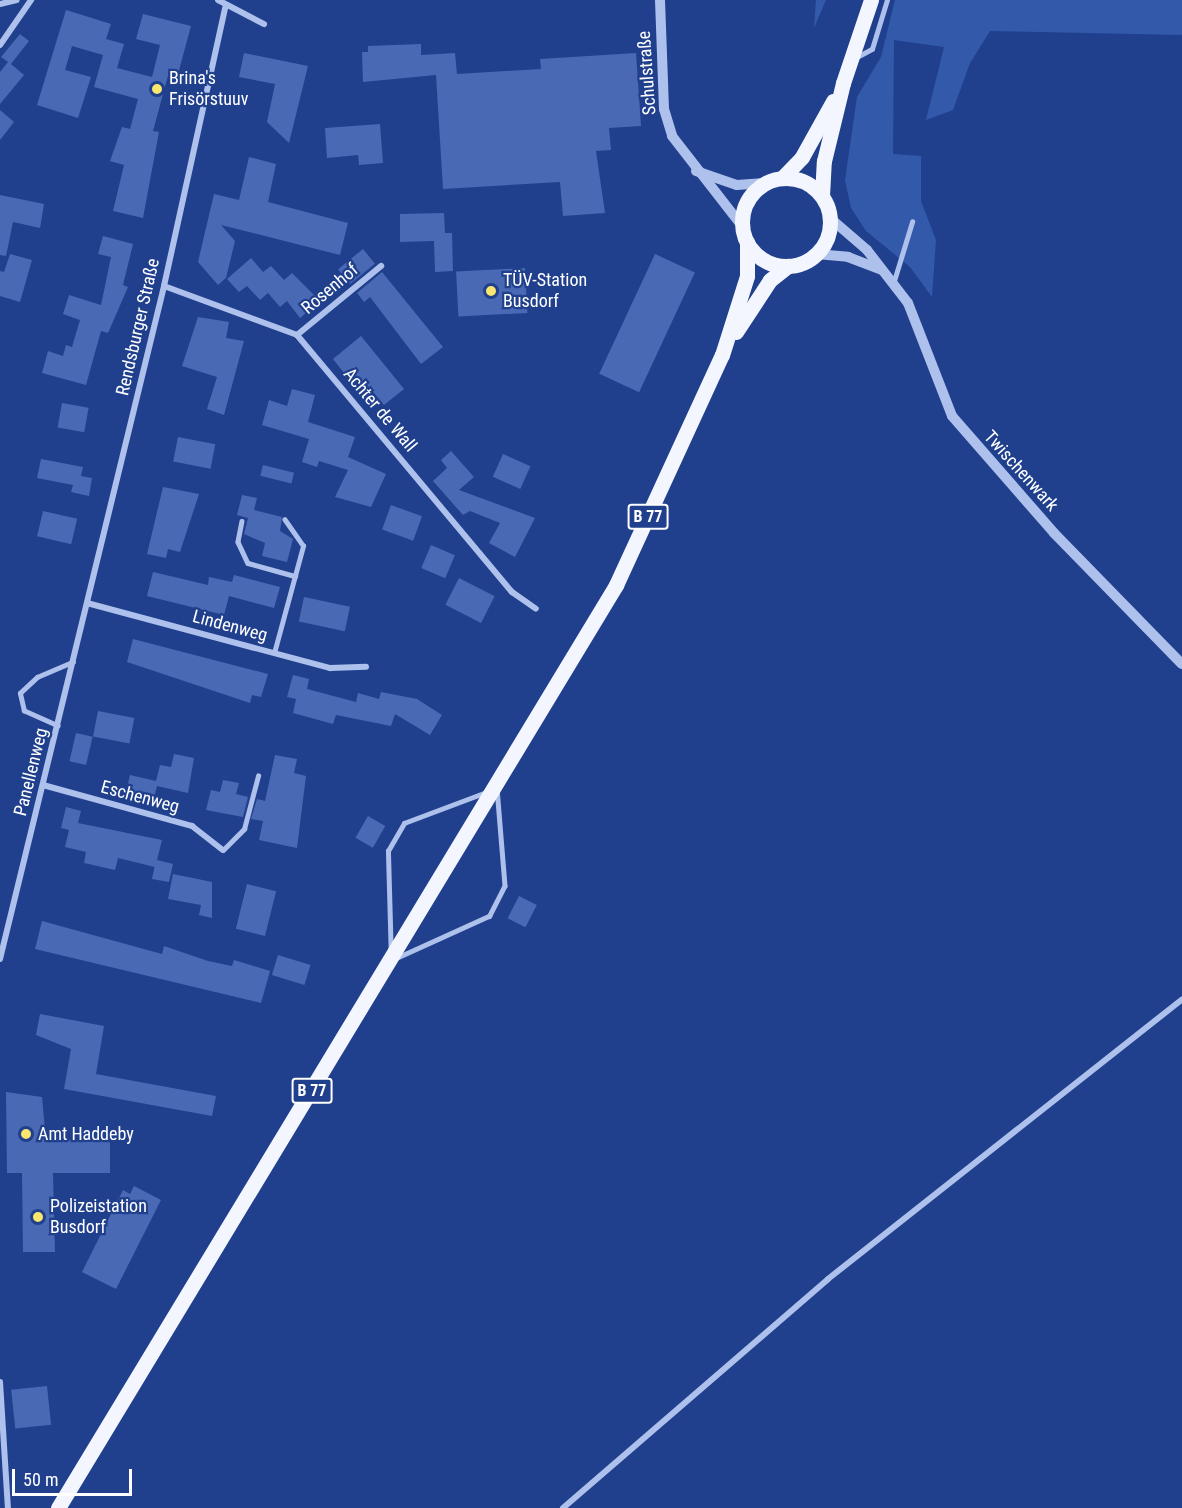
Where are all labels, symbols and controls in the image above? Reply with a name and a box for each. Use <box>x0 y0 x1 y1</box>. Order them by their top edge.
street label: Schulstraße <box>633 30 661 116</box>
place label: Brina's Frisörstuuv <box>169 68 248 110</box>
marker: Brina's Frisörstuuv <box>150 82 164 96</box>
street label: Rendsburger Straße <box>112 256 164 398</box>
street label: Rosenhof <box>297 259 363 319</box>
place label: TÜV-Station Busdorf <box>503 270 587 312</box>
marker: TÜV-Station Busdorf <box>484 284 498 298</box>
street label: Achter de Wall <box>339 364 421 456</box>
street label: Twischenwark <box>979 426 1063 516</box>
road number: B 77 <box>627 504 669 530</box>
street label: Lindenweg <box>190 606 270 646</box>
street label: Panellenweg <box>10 726 52 818</box>
street label: Eschenweg <box>98 776 182 818</box>
road number: B 77 <box>291 1078 333 1104</box>
place label: Amt Haddeby <box>38 1123 134 1145</box>
marker: Amt Haddeby <box>19 1127 33 1141</box>
place label: Polizeistation Busdorf <box>50 1196 147 1238</box>
marker: Polizeistation Busdorf <box>31 1210 45 1224</box>
scale bar <box>15 1457 135 1495</box>
text: 50 m <box>23 1469 58 1490</box>

